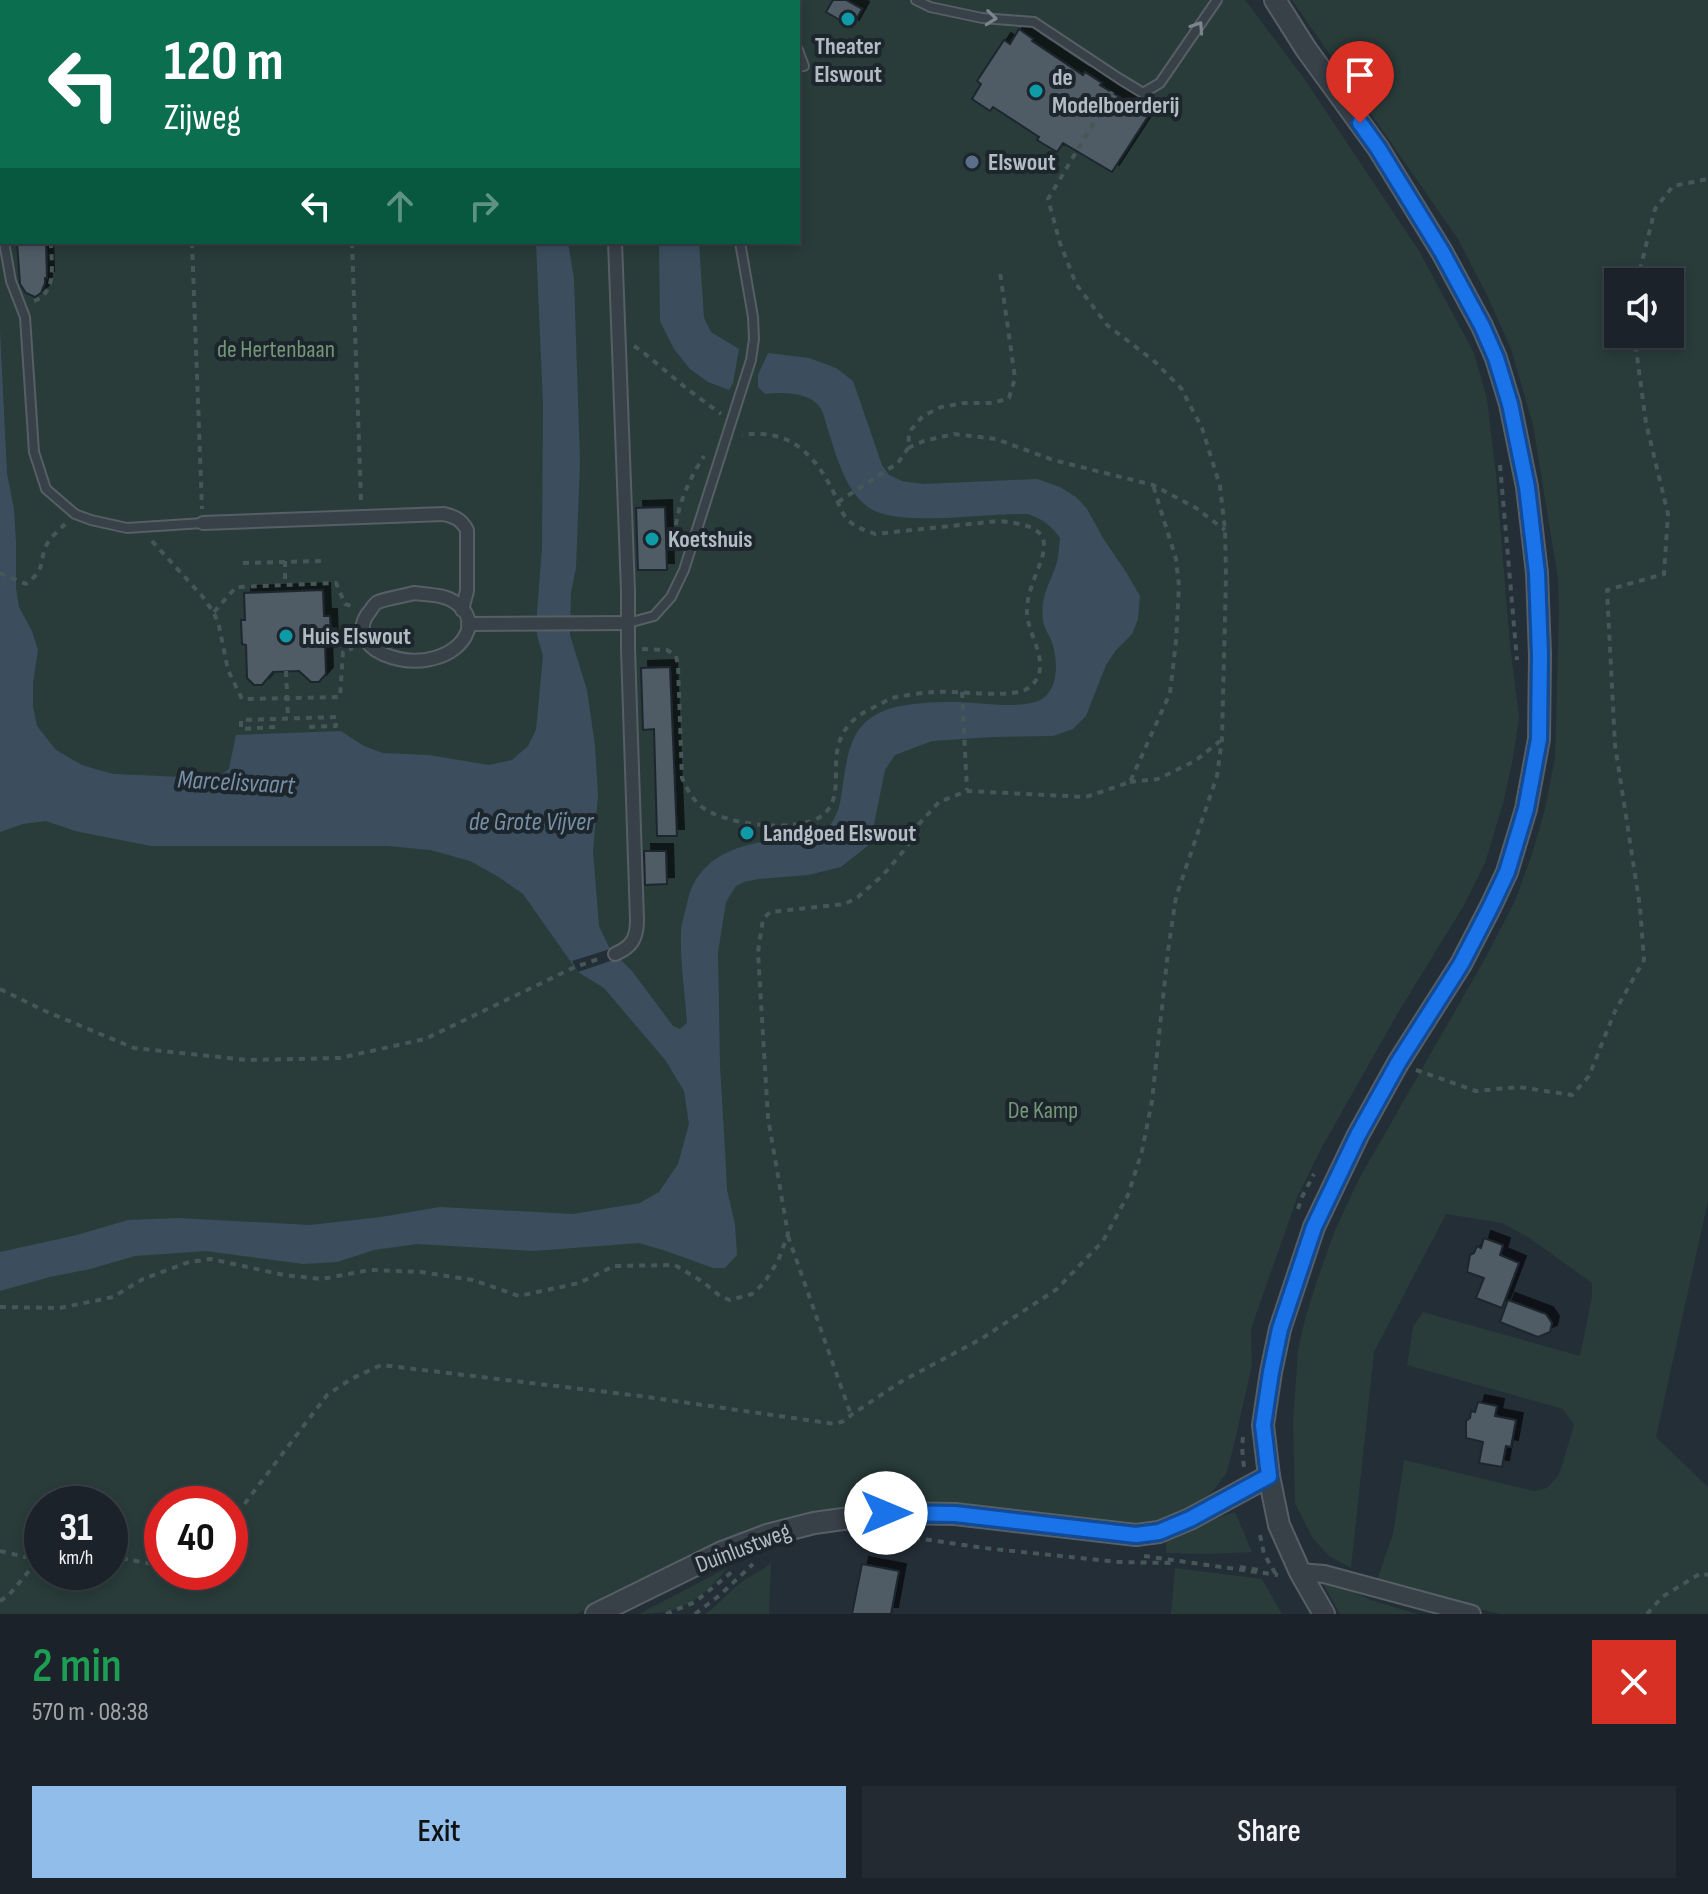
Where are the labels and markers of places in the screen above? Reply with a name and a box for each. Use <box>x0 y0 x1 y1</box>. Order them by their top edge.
marker: Theater Elswout <box>839 10 857 28</box>
place label: Theater Elswout <box>814 32 882 89</box>
pin <box>1326 41 1394 123</box>
place label: de Modelboerderij <box>1052 63 1179 120</box>
marker: de Modelboerderij <box>1027 82 1045 100</box>
place label: Elswout <box>988 148 1056 177</box>
marker: Elswout <box>963 153 981 171</box>
place label: Koetshuis <box>668 525 752 554</box>
marker: Koetshuis <box>643 530 661 548</box>
place label: Huis Elswout <box>302 622 411 651</box>
marker: Huis Elswout <box>277 627 295 645</box>
place label: Landgoed Elswout <box>763 819 916 848</box>
marker: Landgoed Elswout <box>738 824 756 842</box>

